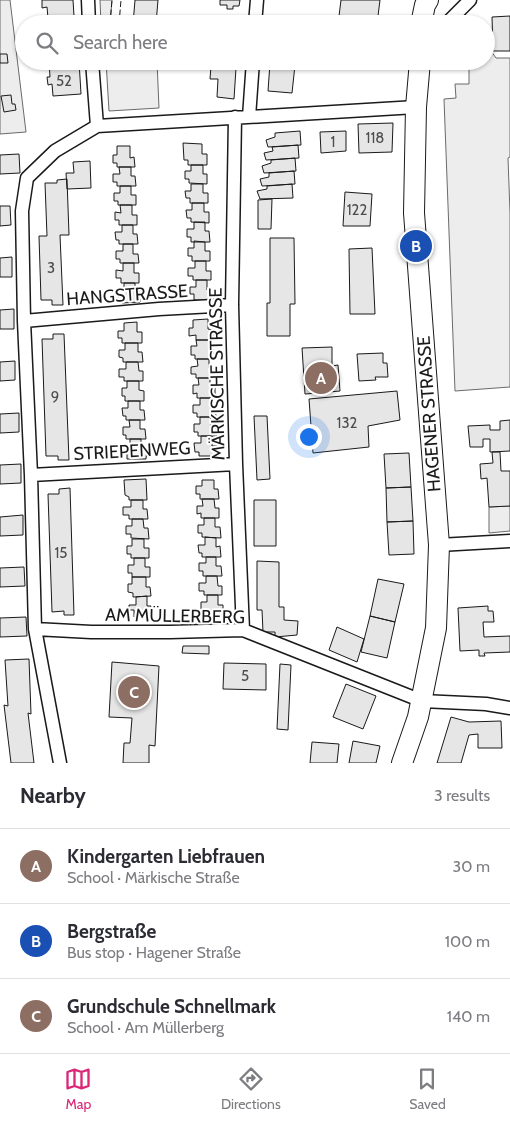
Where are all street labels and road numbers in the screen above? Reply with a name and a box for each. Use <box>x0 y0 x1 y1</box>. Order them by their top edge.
street label: HANGSTRASSE <box>66 280 188 310</box>
street label: MÄRKISCHE STRASSE <box>204 287 230 461</box>
street label: HAGENER STRASSE <box>413 335 445 493</box>
street label: STRIEPENWEG <box>73 437 191 465</box>
street label: AM MÜLLERBERG <box>105 604 245 628</box>

